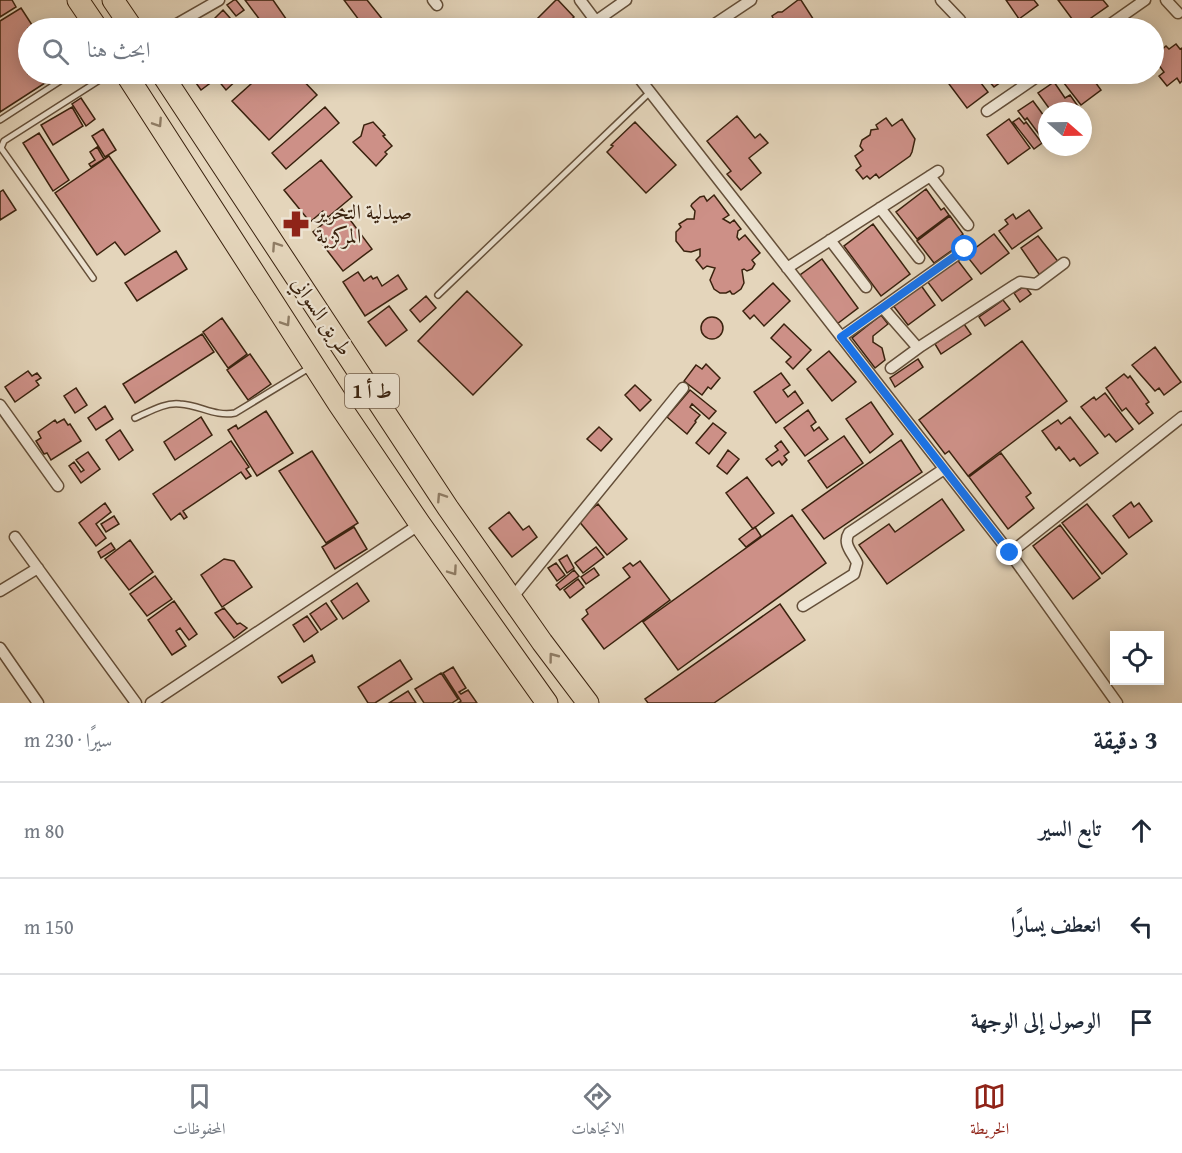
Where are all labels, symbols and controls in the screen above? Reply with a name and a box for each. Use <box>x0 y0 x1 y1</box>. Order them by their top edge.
search box <box>18 18 1164 84</box>
text: ابحث هنا <box>87 33 151 65</box>
icon: search <box>39 35 72 68</box>
north arrow <box>1038 102 1092 156</box>
one-way arrow <box>150 116 161 127</box>
place label: صيدلية التحرير المركزية <box>314 196 412 251</box>
pharmacy icon: صيدلية التحرير المركزية <box>281 209 311 239</box>
route start <box>951 235 977 261</box>
one-way arrow <box>272 242 283 253</box>
street label: طريق السواني <box>283 270 361 363</box>
one-way arrow <box>279 315 290 326</box>
road number: ط أ 1 <box>345 374 399 408</box>
one-way arrow <box>437 493 448 504</box>
route end <box>996 539 1022 565</box>
one-way arrow <box>446 564 457 575</box>
map controls <box>1110 631 1164 685</box>
button: locate <box>1110 631 1164 685</box>
one-way arrow <box>549 652 560 663</box>
text: 3 دقيقة <box>1093 720 1158 759</box>
text: سيرًا · 230 m <box>24 725 112 754</box>
text: تابع السير <box>1039 812 1101 844</box>
icon: ahead <box>1125 814 1158 847</box>
text: 80 m <box>24 816 64 845</box>
text: انعطف يسارًا <box>1011 908 1101 940</box>
icon: left <box>1125 910 1158 943</box>
text: 150 m <box>24 912 74 941</box>
text: الوصول إلى الوجهة <box>971 1004 1101 1036</box>
icon: arrive <box>1125 1006 1158 1039</box>
tab: المحفوظات <box>173 1080 226 1144</box>
tab: الاتجاهات <box>571 1080 625 1144</box>
tab: الخريطة <box>970 1080 1009 1144</box>

